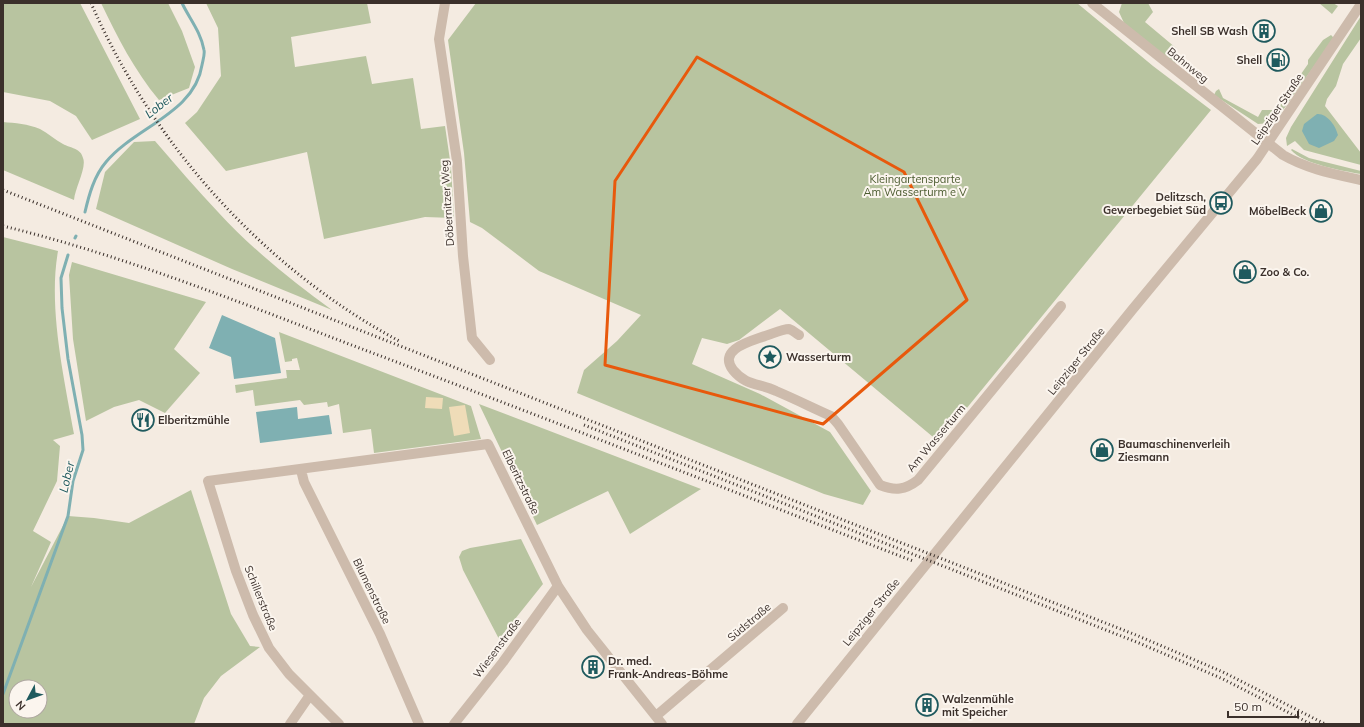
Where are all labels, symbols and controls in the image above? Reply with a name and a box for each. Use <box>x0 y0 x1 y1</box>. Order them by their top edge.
building icon: Shell SB Wash <box>1251 18 1277 44</box>
place label: Shell SB Wash <box>1171 24 1248 38</box>
street label: Bahnweg <box>1165 44 1211 86</box>
fuel station icon: Shell <box>1265 47 1291 73</box>
place label: Shell <box>1237 53 1262 67</box>
street label: Leipziger Straße <box>1248 71 1306 147</box>
water label: Lober <box>142 90 176 121</box>
street label: Döbernitzer Weg <box>437 159 457 247</box>
park label: Kleingartensparte Am Wasserturm e V <box>863 172 967 199</box>
place label: Delitzsch, Gewerbegebiet Süd <box>1103 190 1206 217</box>
bus stop icon: Delitzsch, Gewerbegebiet Süd <box>1208 190 1234 216</box>
shop icon: MöbelBeck <box>1308 198 1334 224</box>
place label: MöbelBeck <box>1249 204 1307 218</box>
shop icon: Zoo & Co. <box>1232 259 1258 285</box>
place label: Zoo & Co. <box>1260 265 1310 279</box>
street label: Leipziger Straße <box>1044 324 1108 398</box>
place icon: Wasserturm <box>757 344 783 370</box>
place label: Wasserturm <box>786 350 851 364</box>
street label: Am Wasserturm <box>904 401 968 475</box>
restaurant icon: Elberitzmühle <box>130 407 156 433</box>
place label: Elberitzmühle <box>158 413 229 427</box>
shop icon: Baumaschinenverleih Ziesmann <box>1089 437 1115 463</box>
place label: Baumaschinenverleih Ziesmann <box>1118 437 1230 464</box>
street label: Elberitzstraße <box>499 447 543 517</box>
water label: Lober <box>56 459 77 494</box>
street label: Blumenstraße <box>350 556 394 626</box>
street label: Schillerstraße <box>242 563 280 633</box>
street label: Leipziger Straße <box>839 575 903 649</box>
street label: Südstraße <box>724 600 774 644</box>
street label: Wiesenstraße <box>470 615 524 681</box>
building icon: Dr. med. Frank-Andreas-Böhme <box>580 654 606 680</box>
place label: Dr. med. Frank-Andreas-Böhme <box>608 654 728 681</box>
north arrow <box>8 679 48 719</box>
building icon: Walzenmühle mit Speicher <box>914 692 940 718</box>
place label: Walzenmühle mit Speicher <box>942 692 1014 719</box>
scale bar <box>1228 693 1298 719</box>
text: N <box>12 698 28 713</box>
text: 50 m <box>1234 699 1262 714</box>

